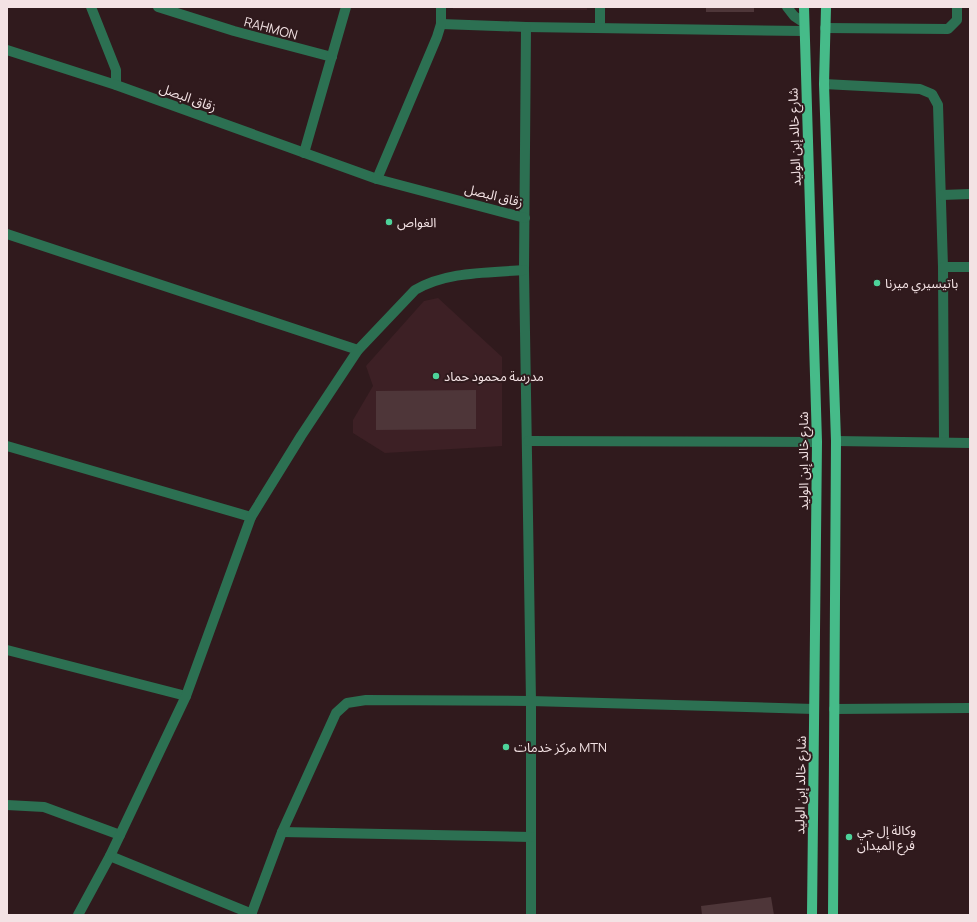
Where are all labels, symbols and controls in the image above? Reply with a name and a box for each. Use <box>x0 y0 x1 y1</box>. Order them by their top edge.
street label: RAHMON <box>242 12 300 44</box>
street label: زقاق البصل <box>157 78 219 116</box>
street label: شارع خالد إبن الوليد <box>783 87 807 187</box>
street label: زقاق البصل <box>463 179 525 211</box>
place label: الغواص <box>397 213 436 231</box>
marker: الغواص <box>384 217 394 227</box>
place label: باتيسيري ميرنا <box>885 274 958 294</box>
marker: باتيسيري ميرنا <box>872 278 882 288</box>
place label: مدرسة محمود حماد <box>444 367 544 385</box>
marker: مدرسة محمود حماد <box>431 371 441 381</box>
street label: شارع خالد إبن الوليد <box>794 412 814 510</box>
street label: شارع خالد إبن الوليد <box>790 736 812 835</box>
place label: مركز خدمات MTN <box>514 738 607 756</box>
marker: مركز خدمات MTN <box>501 742 511 752</box>
place label: وكالة إل جي فرع الميدان <box>857 821 916 856</box>
marker: وكالة إل جي فرع الميدان <box>844 832 854 842</box>

